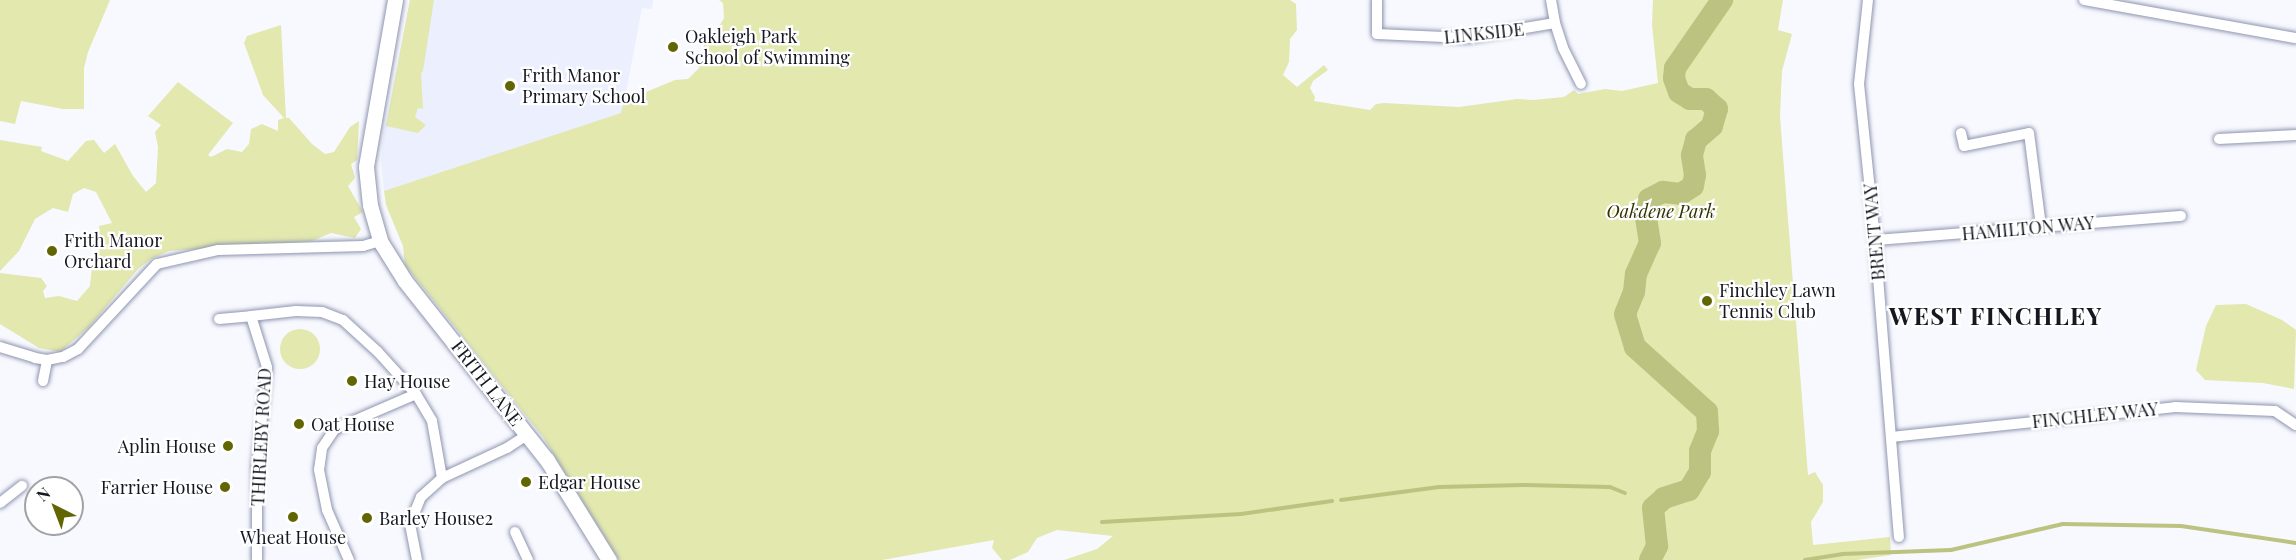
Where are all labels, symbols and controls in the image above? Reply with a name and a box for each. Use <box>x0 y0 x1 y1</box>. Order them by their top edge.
street label: LINKSIDE <box>1443 18 1525 48</box>
place label: Oakleigh Park School of Swimming <box>685 26 850 68</box>
marker: Oakleigh Park School of Swimming <box>666 40 680 54</box>
place label: Frith Manor Primary School <box>522 65 646 107</box>
marker: Frith Manor Primary School <box>503 79 517 93</box>
street label: BRENT WAY <box>1859 182 1889 282</box>
park label: Oakdene Park <box>1607 200 1715 222</box>
street label: HAMILTON WAY <box>1961 211 2095 245</box>
place label: Frith Manor Orchard <box>64 230 162 272</box>
marker: Frith Manor Orchard <box>45 244 59 258</box>
place label: Finchley Lawn Tennis Club <box>1719 280 1836 322</box>
marker: Finchley Lawn Tennis Club <box>1700 294 1714 308</box>
district label: WEST FINCHLEY <box>1889 302 2103 330</box>
street label: FRITH LANE <box>447 336 527 430</box>
street label: THIRLEBY ROAD <box>247 367 275 507</box>
place label: Hay House <box>364 370 451 392</box>
marker: Hay House <box>345 374 359 388</box>
street label: FINCHLEY WAY <box>2030 398 2160 432</box>
place label: Oat House <box>311 413 395 435</box>
marker: Oat House <box>292 417 306 431</box>
place label: Aplin House <box>118 435 216 457</box>
marker: Aplin House <box>221 439 235 453</box>
place label: Edgar House <box>538 471 641 493</box>
marker: Edgar House <box>519 475 533 489</box>
north arrow <box>24 476 84 536</box>
place label: Farrier House <box>100 476 213 498</box>
marker: Farrier House <box>218 480 232 494</box>
text: N <box>32 482 54 505</box>
place label: Barley House2 <box>379 507 494 529</box>
marker: Wheat House <box>286 510 300 524</box>
marker: Barley House2 <box>360 511 374 525</box>
place label: Wheat House <box>240 526 346 548</box>

